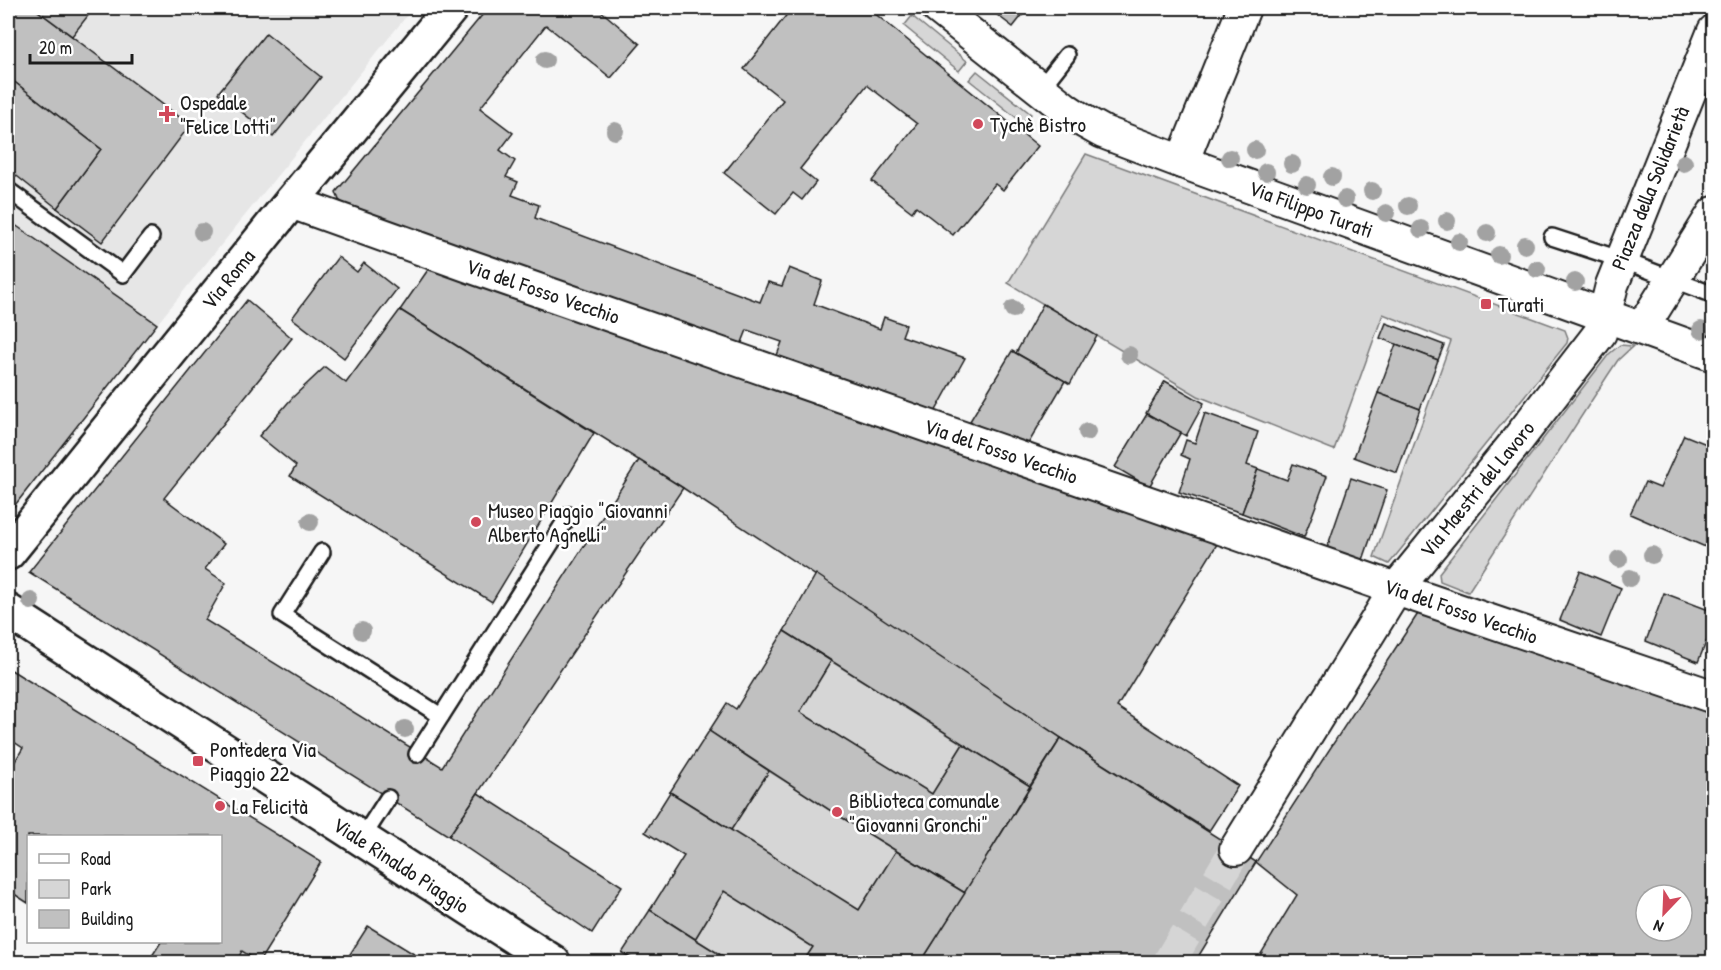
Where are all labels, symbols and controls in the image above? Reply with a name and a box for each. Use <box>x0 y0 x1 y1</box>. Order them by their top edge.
scale bar <box>30 27 132 65</box>
text: 20 m <box>39 35 72 60</box>
place label: Ospedale "Felice Lotti" <box>180 88 276 141</box>
street label: Piazza della Solidarietà <box>1604 102 1696 274</box>
marker: Ospedale "Felice Lotti" <box>158 105 176 123</box>
place label: Tychè Bistro <box>990 110 1086 139</box>
marker: Tychè Bistro <box>971 117 985 131</box>
street label: Via Filippo Turati <box>1245 173 1377 245</box>
street label: Via Roma <box>195 243 261 315</box>
street label: Via del Fosso Vecchio <box>462 251 624 331</box>
place label: Turati <box>1498 290 1544 319</box>
marker: Turati <box>1479 297 1493 311</box>
street label: Via del Fosso Vecchio <box>920 411 1082 491</box>
street label: Via Maestri del Lavoro <box>1413 415 1541 563</box>
place label: Museo Piaggio "Giovanni Alberto Agnelli" <box>488 496 668 549</box>
marker: Museo Piaggio "Giovanni Alberto Agnelli" <box>469 515 483 529</box>
street label: Via del Fosso Vecchio <box>1380 571 1542 651</box>
place label: Pontedera Via Piaggio 22 <box>210 735 316 788</box>
marker: Pontedera Via Piaggio 22 <box>191 754 205 768</box>
place label: Biblioteca comunale "Giovanni Gronchi" <box>849 786 1000 839</box>
place label: La Felicità <box>232 792 308 821</box>
marker: La Felicità <box>213 799 227 813</box>
marker: Biblioteca comunale "Giovanni Gronchi" <box>830 805 844 819</box>
street label: Viale Rinaldo Piaggio <box>327 810 475 920</box>
legend <box>27 835 222 943</box>
text: Road <box>81 846 111 871</box>
text: Park <box>81 876 112 901</box>
north arrow <box>1634 883 1694 943</box>
text: Building <box>81 906 133 931</box>
text: N <box>1649 915 1666 939</box>

